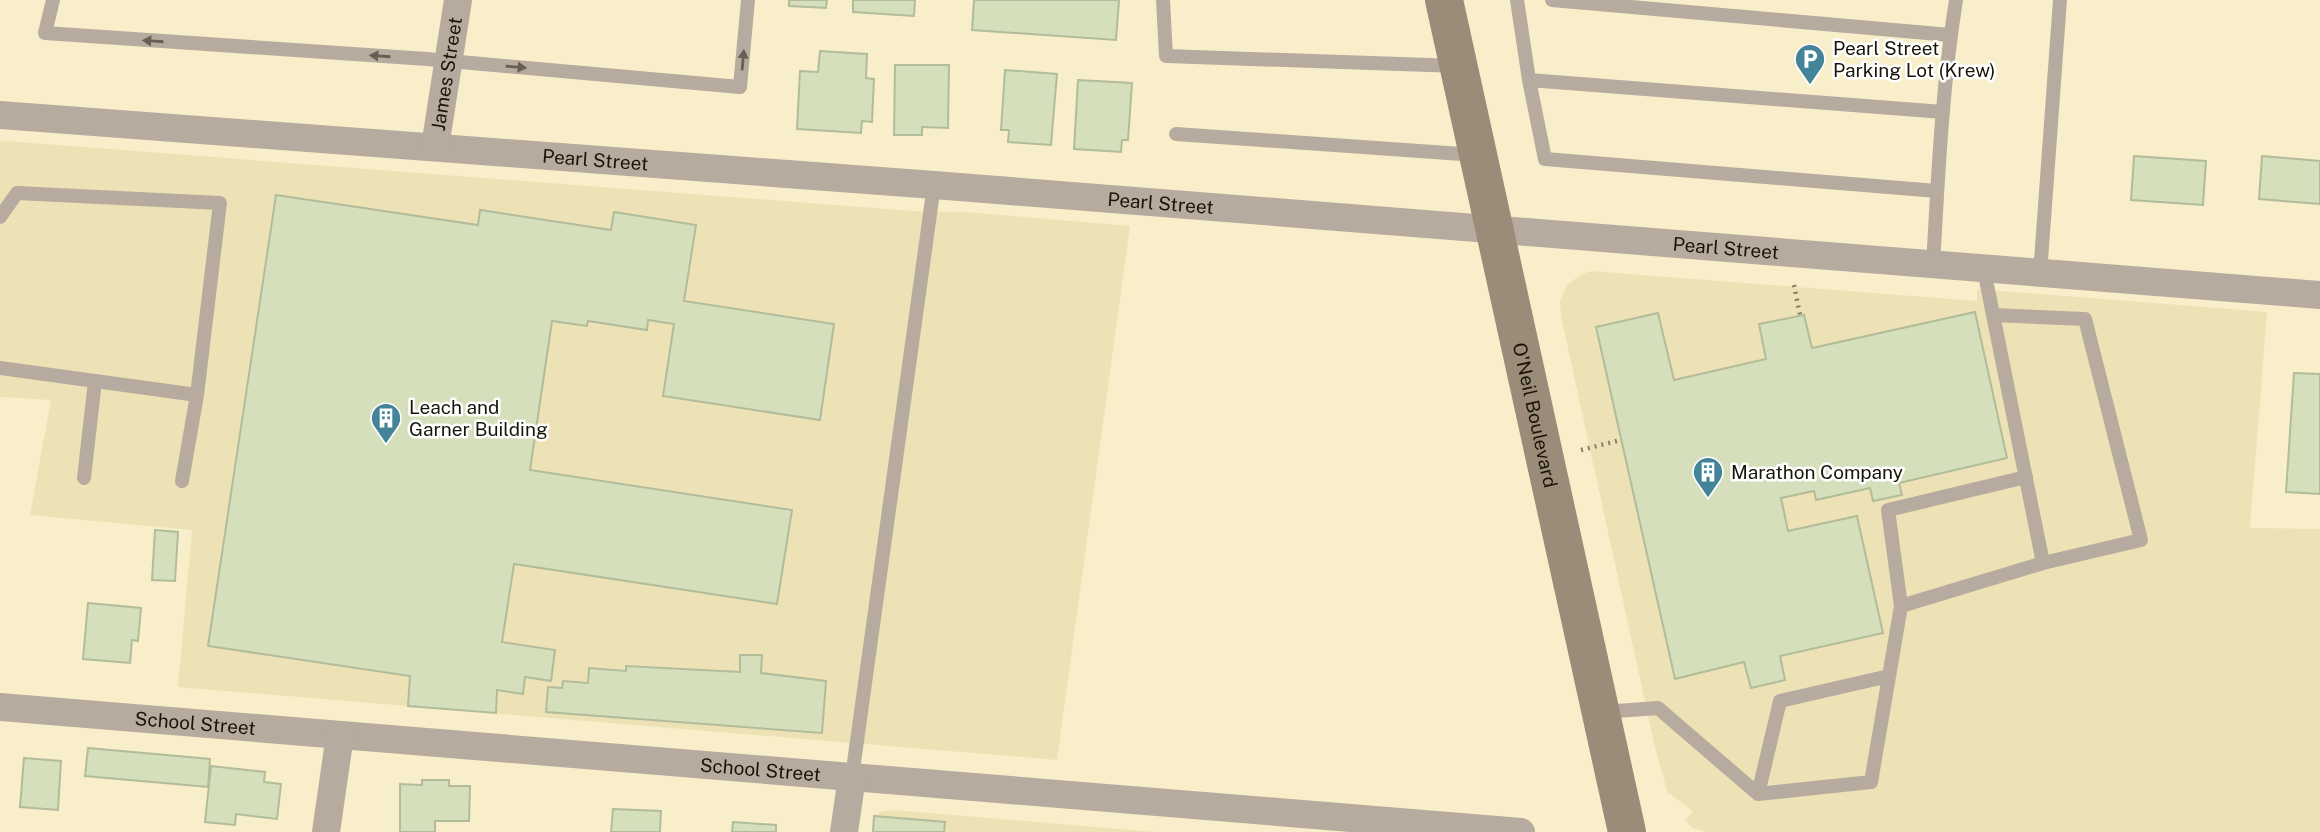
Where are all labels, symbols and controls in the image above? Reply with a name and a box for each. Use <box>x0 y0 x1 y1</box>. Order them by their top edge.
street label: James Street <box>427 15 466 132</box>
one-way arrow <box>142 35 164 46</box>
place label: Pearl Street Parking Lot (Krew) <box>1833 37 1995 81</box>
parking icon: Pearl Street Parking Lot (Krew) <box>1793 42 1827 86</box>
one-way arrow <box>738 49 749 71</box>
one-way arrow <box>369 50 391 61</box>
one-way arrow <box>506 62 528 73</box>
street label: Pearl Street <box>541 145 649 175</box>
street label: Pearl Street <box>1107 188 1215 218</box>
street label: Pearl Street <box>1672 233 1780 263</box>
street label: O'Neil Boulevard <box>1509 340 1562 490</box>
place label: Leach and Garner Building <box>409 396 548 440</box>
building icon: Leach and Garner Building <box>369 401 403 445</box>
building icon: Marathon Company <box>1691 455 1725 499</box>
place label: Marathon Company <box>1731 461 1903 483</box>
street label: School Street <box>134 707 257 739</box>
street label: School Street <box>699 754 822 785</box>

